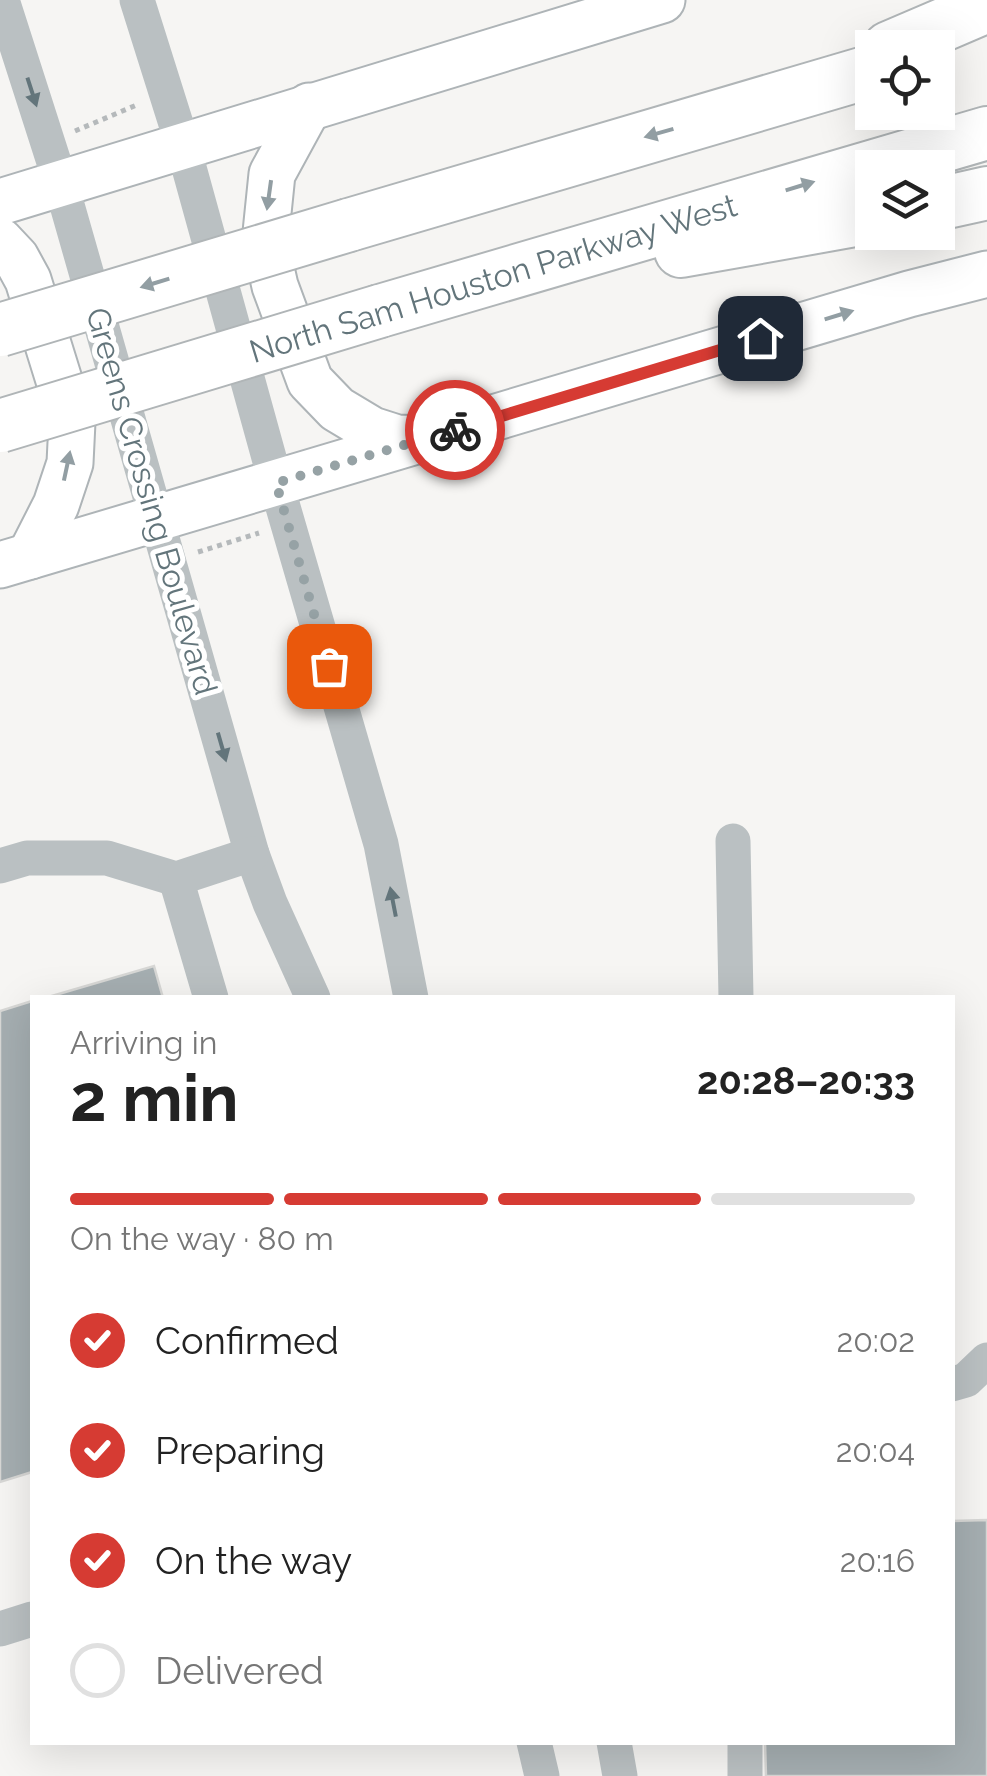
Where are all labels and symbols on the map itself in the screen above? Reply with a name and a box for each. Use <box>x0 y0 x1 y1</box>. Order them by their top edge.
one-way arrow <box>25 77 40 107</box>
one-way arrow <box>644 126 674 141</box>
one-way arrow <box>786 178 816 193</box>
one-way arrow <box>261 179 277 211</box>
street label: North Sam Houston Parkway West <box>245 186 741 370</box>
one-way arrow <box>139 276 169 291</box>
pin <box>718 296 803 381</box>
street label: Greens Crossing Boulevard <box>79 303 225 699</box>
one-way arrow <box>824 307 854 322</box>
courier <box>405 380 505 480</box>
one-way arrow <box>60 451 76 482</box>
pin <box>287 624 372 709</box>
one-way arrow <box>215 732 230 763</box>
one-way arrow <box>385 885 400 917</box>

